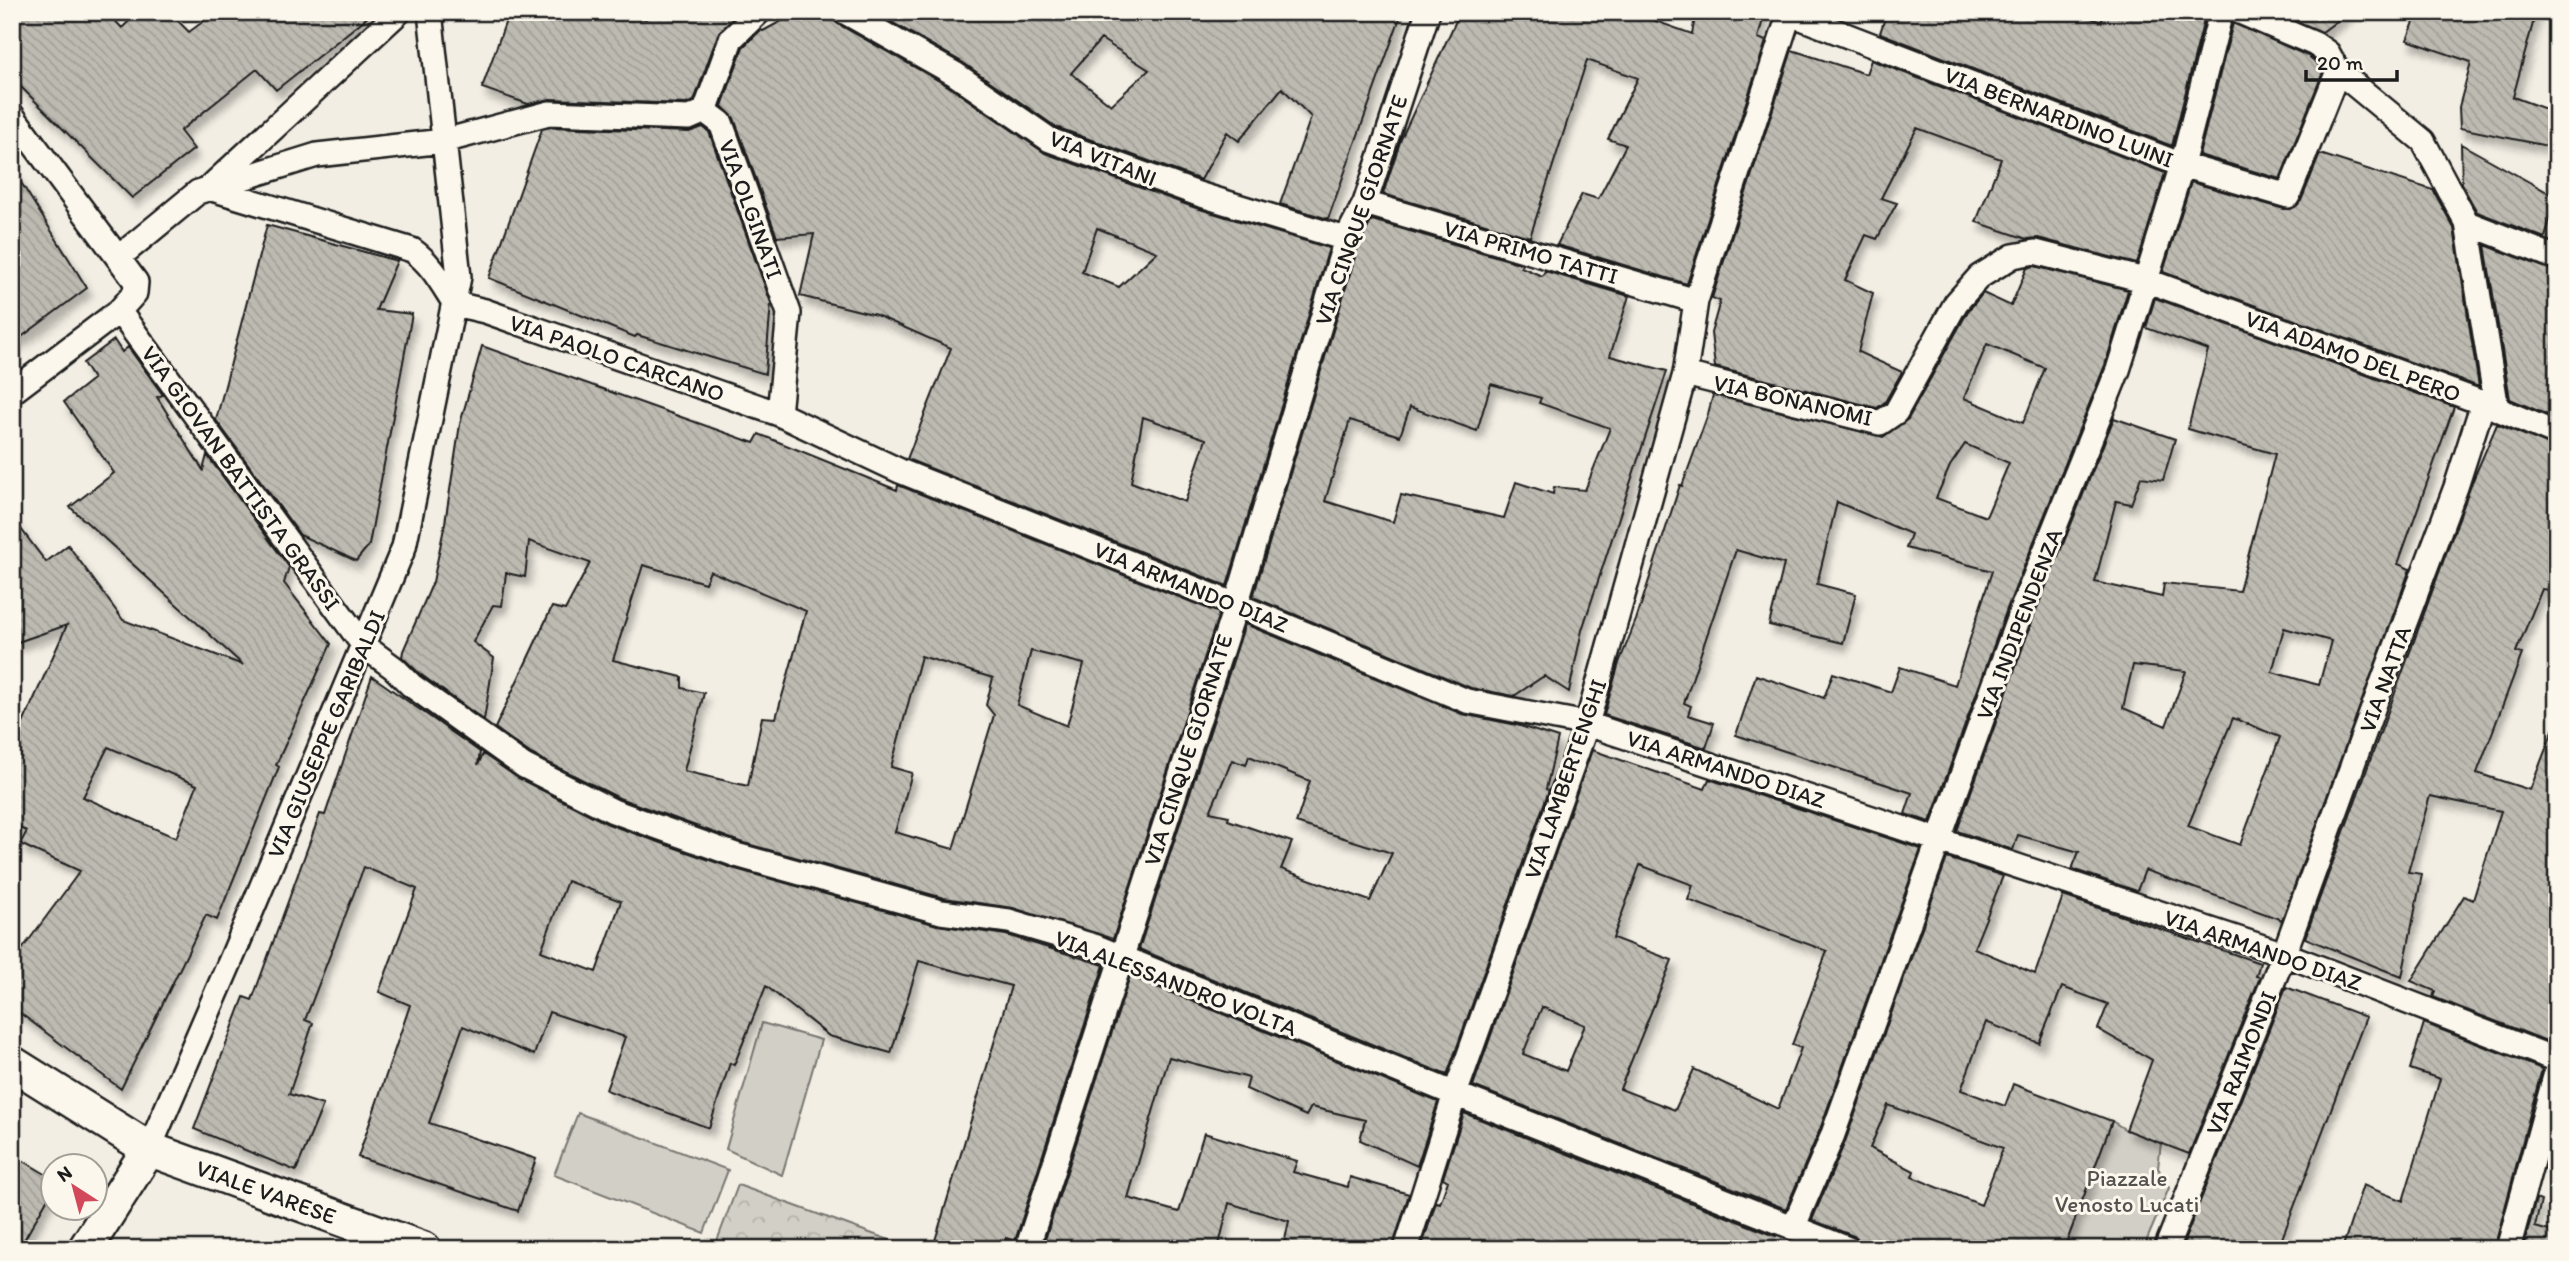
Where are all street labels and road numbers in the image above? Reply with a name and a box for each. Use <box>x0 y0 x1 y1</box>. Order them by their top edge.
street label: VIA BERNARDINO LUINI <box>1940 60 2178 174</box>
street label: VIA CINQUE GIORNATE <box>1308 91 1414 329</box>
street label: VIA VITANI <box>1045 124 1161 192</box>
street label: VIA OLGINATI <box>713 135 789 283</box>
street label: VIA PRIMO TATTI <box>1441 214 1621 290</box>
street label: VIA ADAMO DEL PERO <box>2241 304 2465 408</box>
street label: VIA PAOLO CARCANO <box>506 308 728 408</box>
street label: VIA GIOVAN BATTISTA GRASSI <box>135 340 347 616</box>
street label: VIA BONANOMI <box>1711 368 1875 432</box>
street label: VIA INDIPENDENZA <box>1970 524 2068 724</box>
street label: VIA ARMANDO DIAZ <box>1090 535 1292 639</box>
street label: VIA GIUSEPPE GARIBALDI <box>261 606 391 862</box>
street label: VIA NATTA <box>2353 622 2417 736</box>
street label: VIA CINQUE GIORNATE <box>1137 630 1239 869</box>
street label: VIA LAMBERTENGHI <box>1518 675 1612 883</box>
street label: VIA ARMANDO DIAZ <box>1623 724 1829 814</box>
street label: VIA ARMANDO DIAZ <box>2161 903 2365 997</box>
street label: VIA ALESSANDRO VOLTA <box>1051 924 1301 1042</box>
street label: VIA RAIMONDI <box>2199 987 2283 1139</box>
street label: VIALE VARESE <box>192 1154 340 1230</box>

